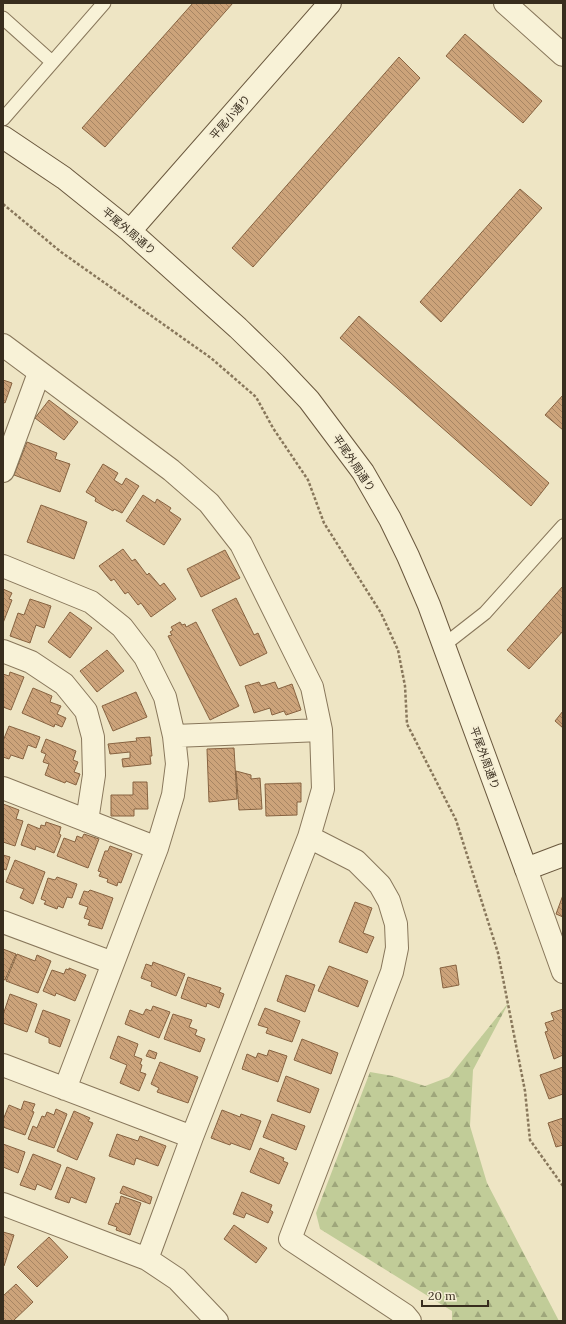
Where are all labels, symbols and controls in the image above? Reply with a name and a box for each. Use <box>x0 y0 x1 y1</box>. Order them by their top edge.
street label: 平尾小通り <box>207 92 253 142</box>
street label: 平尾外周通り <box>99 204 159 258</box>
street label: 平尾外周通り <box>330 432 378 494</box>
street label: 平尾外周通り <box>467 725 503 791</box>
scale bar <box>422 1282 488 1308</box>
text: 20 m <box>428 1288 456 1303</box>

